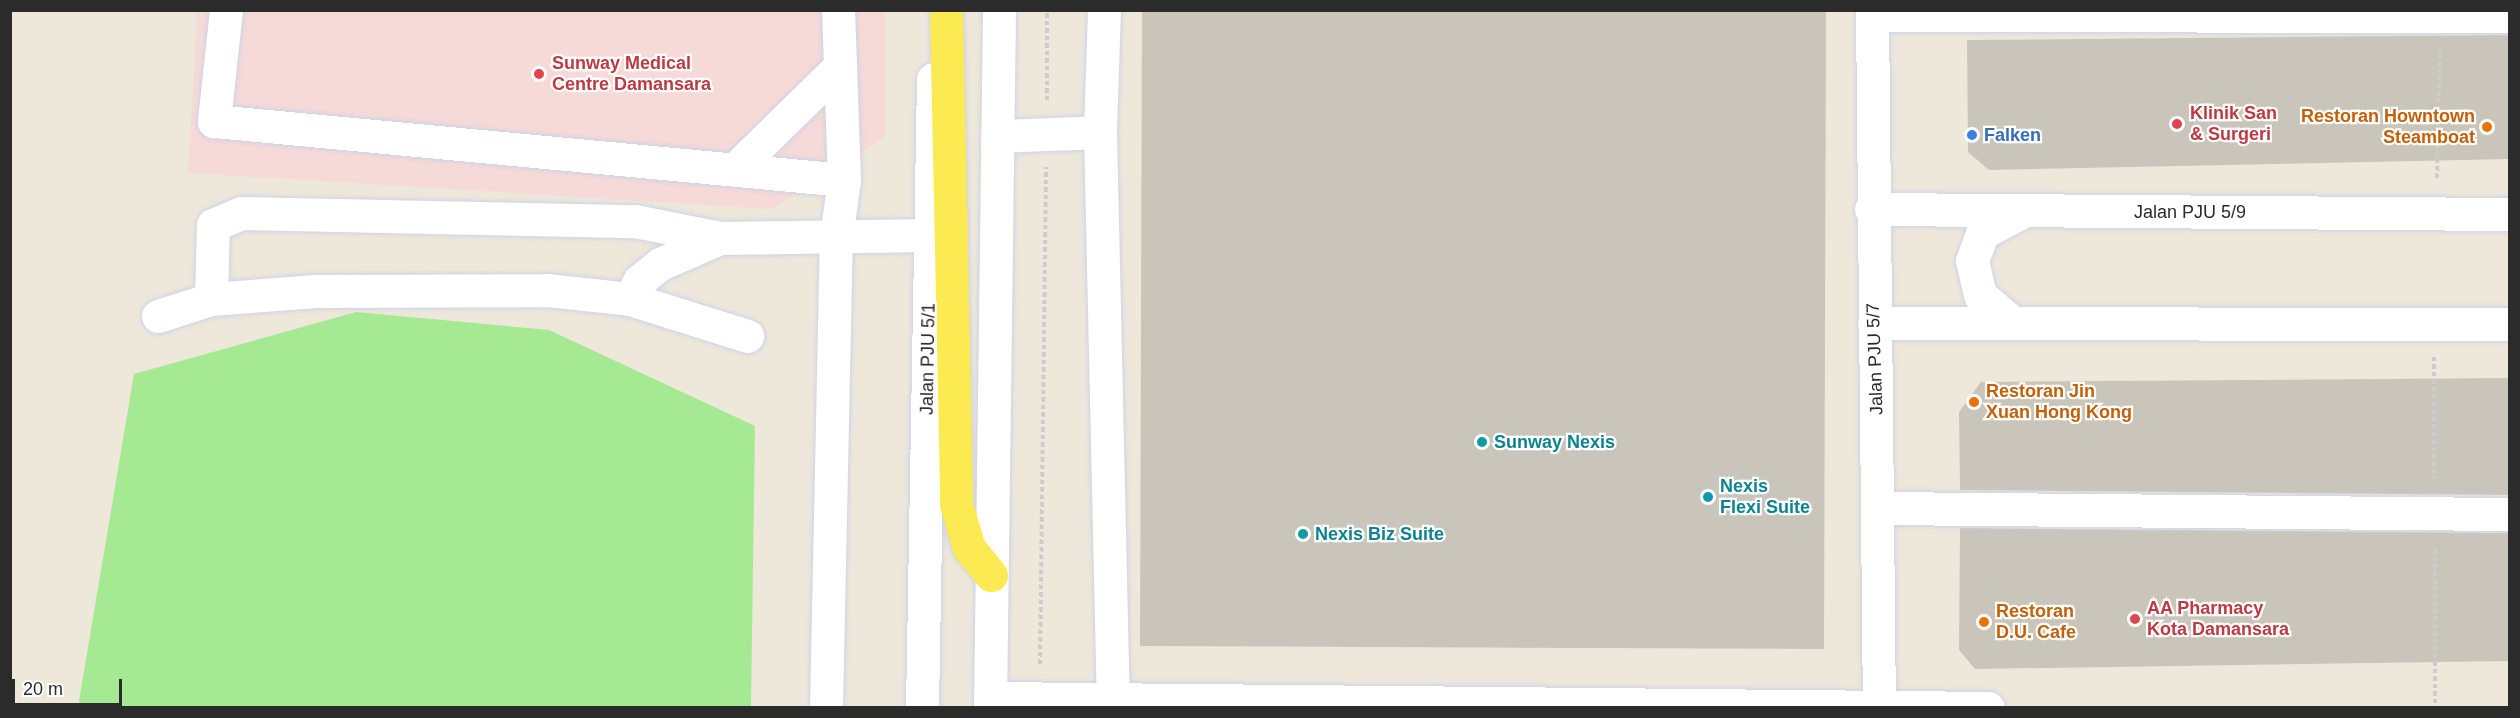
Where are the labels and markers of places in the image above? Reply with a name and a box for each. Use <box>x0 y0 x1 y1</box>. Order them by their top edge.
place label: Sunway Medical Centre Damansara <box>552 53 711 96</box>
marker: Sunway Medical Centre Damansara <box>530 65 548 83</box>
place label: Klinik San & Surgeri <box>2190 103 2277 146</box>
place label: Restoran Howntown Steamboat <box>2301 106 2475 148</box>
marker: Klinik San & Surgeri <box>2168 115 2186 133</box>
marker: Restoran Howntown Steamboat <box>2480 120 2494 134</box>
place label: Falken <box>1984 124 2041 146</box>
marker: Falken <box>1965 128 1979 142</box>
place label: Restoran Jin Xuan Hong Kong <box>1986 381 2132 424</box>
marker: Restoran Jin Xuan Hong Kong <box>1967 395 1981 409</box>
place label: Sunway Nexis <box>1494 431 1615 453</box>
marker: Sunway Nexis <box>1475 435 1489 449</box>
place label: Nexis Flexi Suite <box>1720 476 1810 518</box>
marker: Nexis Flexi Suite <box>1701 490 1715 504</box>
place label: Nexis Biz Suite <box>1315 523 1444 545</box>
marker: Nexis Biz Suite <box>1296 527 1310 541</box>
place label: AA Pharmacy Kota Damansara <box>2147 598 2289 640</box>
place label: Restoran D.U. Cafe <box>1996 601 2076 644</box>
marker: AA Pharmacy Kota Damansara <box>2128 612 2142 626</box>
marker: Restoran D.U. Cafe <box>1977 615 1991 629</box>

